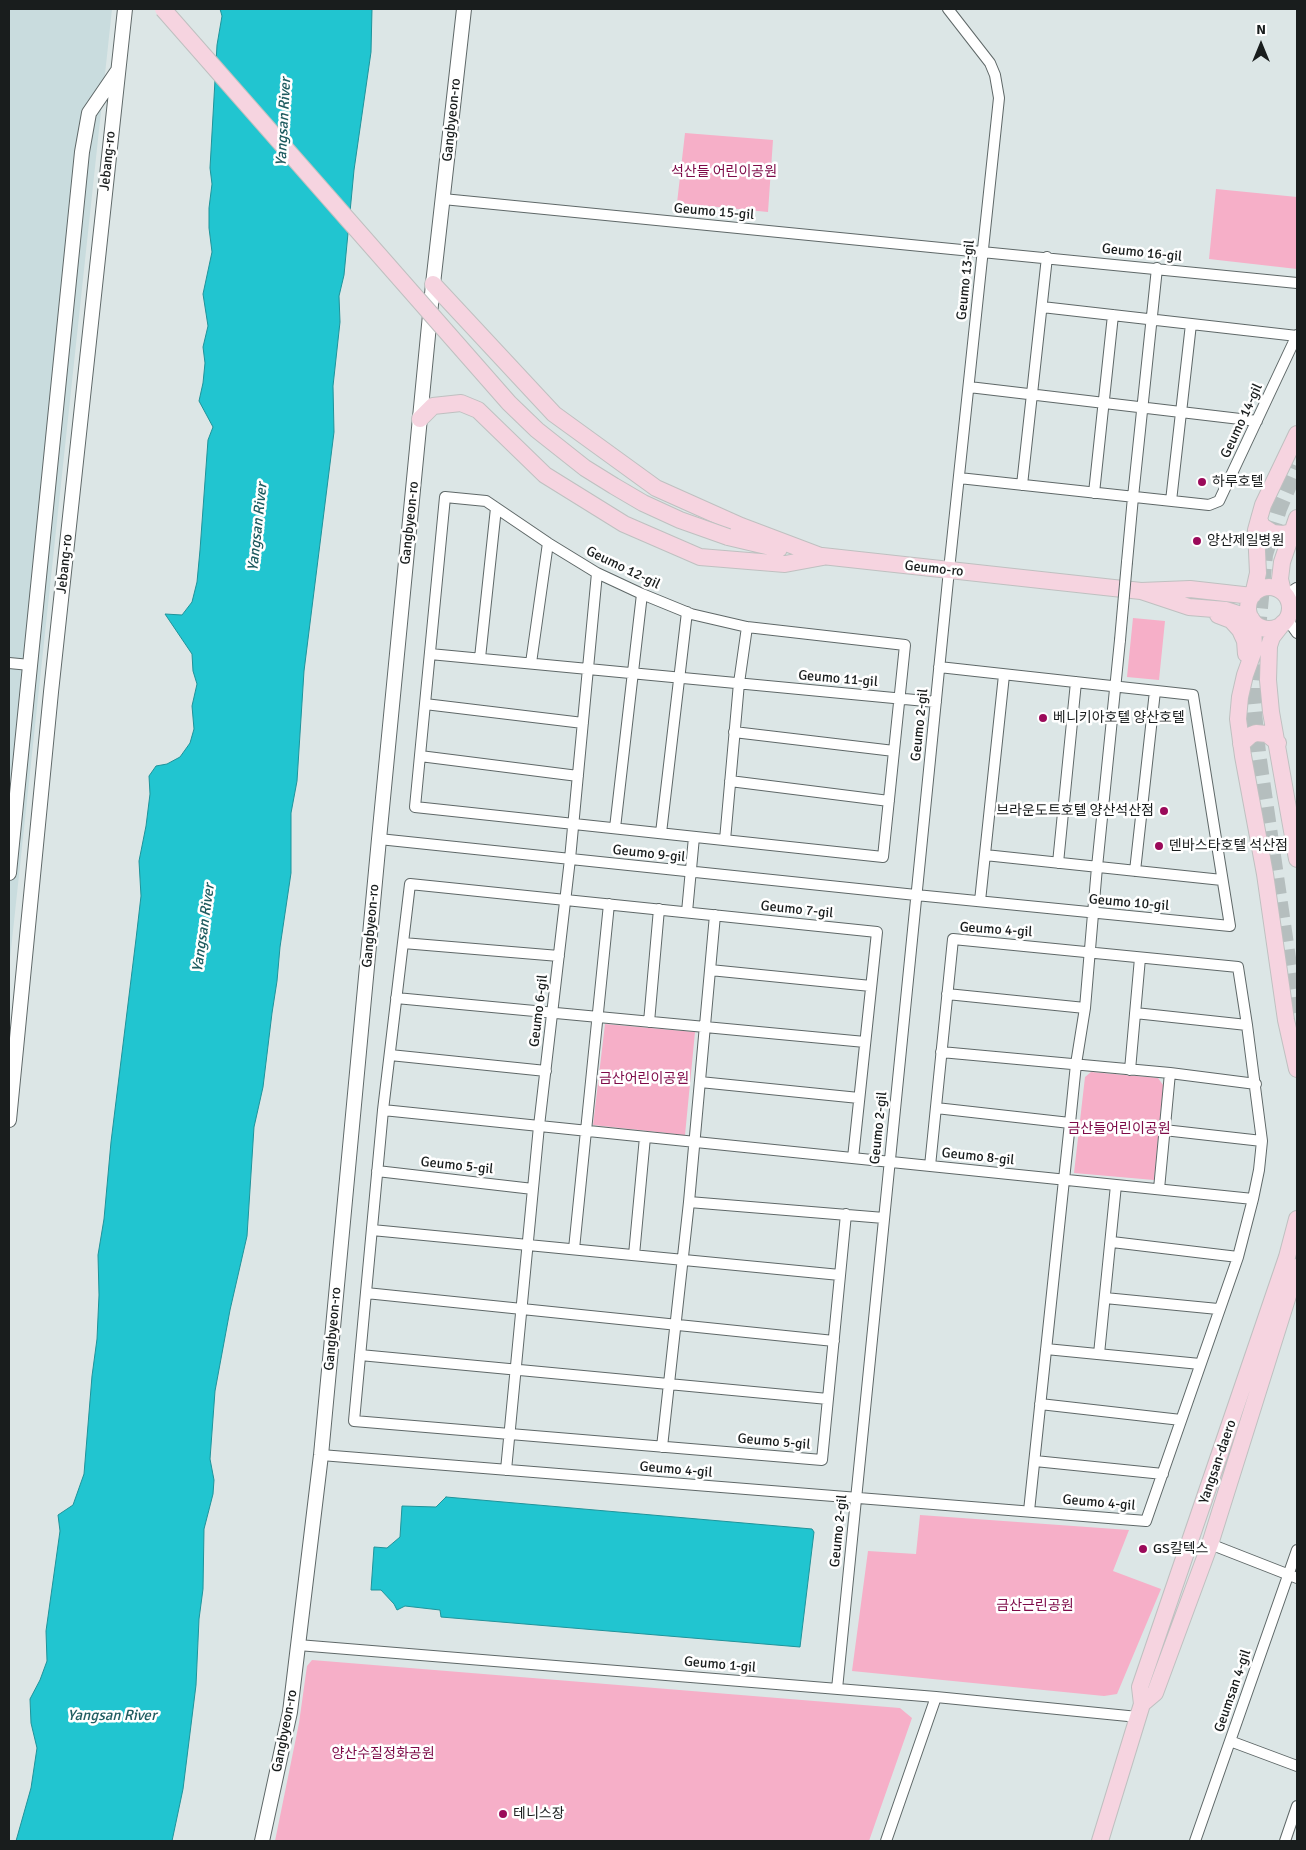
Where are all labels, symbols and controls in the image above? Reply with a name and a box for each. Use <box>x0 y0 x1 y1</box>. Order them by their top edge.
north arrow <box>1236 20 1286 70</box>
text: N <box>1256 21 1266 38</box>
water label: Yangsan River <box>273 77 295 167</box>
street label: Gangbyeon-ro <box>439 77 465 163</box>
street label: Jebang-ro <box>97 130 119 192</box>
park label: 석산들 어린이공원 <box>671 164 777 180</box>
street label: Geumo 15-gil <box>673 200 755 224</box>
street label: Geumo 13-gil <box>953 239 979 321</box>
street label: Geumo 16-gil <box>1101 240 1183 266</box>
street label: Geumo 14-gil <box>1217 381 1267 461</box>
place label: 하루호텔 <box>1212 474 1264 490</box>
marker: 하루호텔 <box>1196 476 1208 488</box>
street label: Gangbyeon-ro <box>397 480 423 566</box>
water label: Yangsan River <box>244 482 272 572</box>
street label: Jebang-ro <box>54 533 76 595</box>
place label: 양산제일병원 <box>1207 533 1284 549</box>
marker: 양산제일병원 <box>1191 535 1203 547</box>
street label: Geumo 12-gil <box>583 543 663 593</box>
street label: Geumo-ro <box>904 558 964 580</box>
street label: Geumo 11-gil <box>797 667 879 691</box>
street label: Geumo 2-gil <box>908 688 932 762</box>
place label: 베니키아호텔 양산호텔 <box>1053 710 1185 726</box>
marker: 베니키아호텔 양산호텔 <box>1037 712 1049 724</box>
place label: 브라운도트호텔 양산석산점 <box>996 803 1154 819</box>
marker: 브라운도트호텔 양산석산점 <box>1158 805 1170 817</box>
place label: 덴바스타호텔 석산점 <box>1169 838 1288 854</box>
marker: 덴바스타호텔 석산점 <box>1153 840 1165 852</box>
street label: Geumo 9-gil <box>612 842 686 866</box>
water label: Yangsan River <box>189 883 219 973</box>
street label: Gangbyeon-ro <box>359 883 383 969</box>
street label: Geumo 10-gil <box>1088 891 1170 915</box>
street label: Geumo 7-gil <box>760 898 834 922</box>
street label: Geumo 4-gil <box>959 919 1033 941</box>
street label: Geumo 6-gil <box>526 974 552 1048</box>
park label: 금산어린이공원 <box>599 1071 689 1087</box>
street label: Geumo 2-gil <box>867 1091 891 1165</box>
park label: 금산들어린이공원 <box>1067 1121 1171 1137</box>
street label: Geumo 8-gil <box>941 1145 1015 1169</box>
street label: Geumo 5-gil <box>420 1154 494 1178</box>
street label: Gangbyeon-ro <box>321 1286 345 1372</box>
street label: Yangsan-daero <box>1196 1418 1240 1506</box>
street label: Geumo 5-gil <box>737 1430 811 1454</box>
street label: Geumo 4-gil <box>639 1458 713 1482</box>
street label: Geumo 4-gil <box>1062 1491 1136 1515</box>
street label: Geumo 2-gil <box>827 1494 851 1568</box>
place label: GS칼텍스 <box>1153 1541 1208 1557</box>
marker: GS칼텍스 <box>1137 1543 1149 1555</box>
park label: 금산근린공원 <box>996 1598 1074 1614</box>
street label: Geumsan 4-gil <box>1211 1647 1255 1735</box>
street label: Geumo 1-gil <box>683 1653 757 1677</box>
street label: Gangbyeon-ro <box>269 1688 301 1774</box>
water label: Yangsan River <box>68 1707 156 1725</box>
park label: 양산수질정화공원 <box>331 1746 435 1762</box>
place label: 테니스장 <box>513 1806 565 1822</box>
marker: 테니스장 <box>497 1808 509 1820</box>

